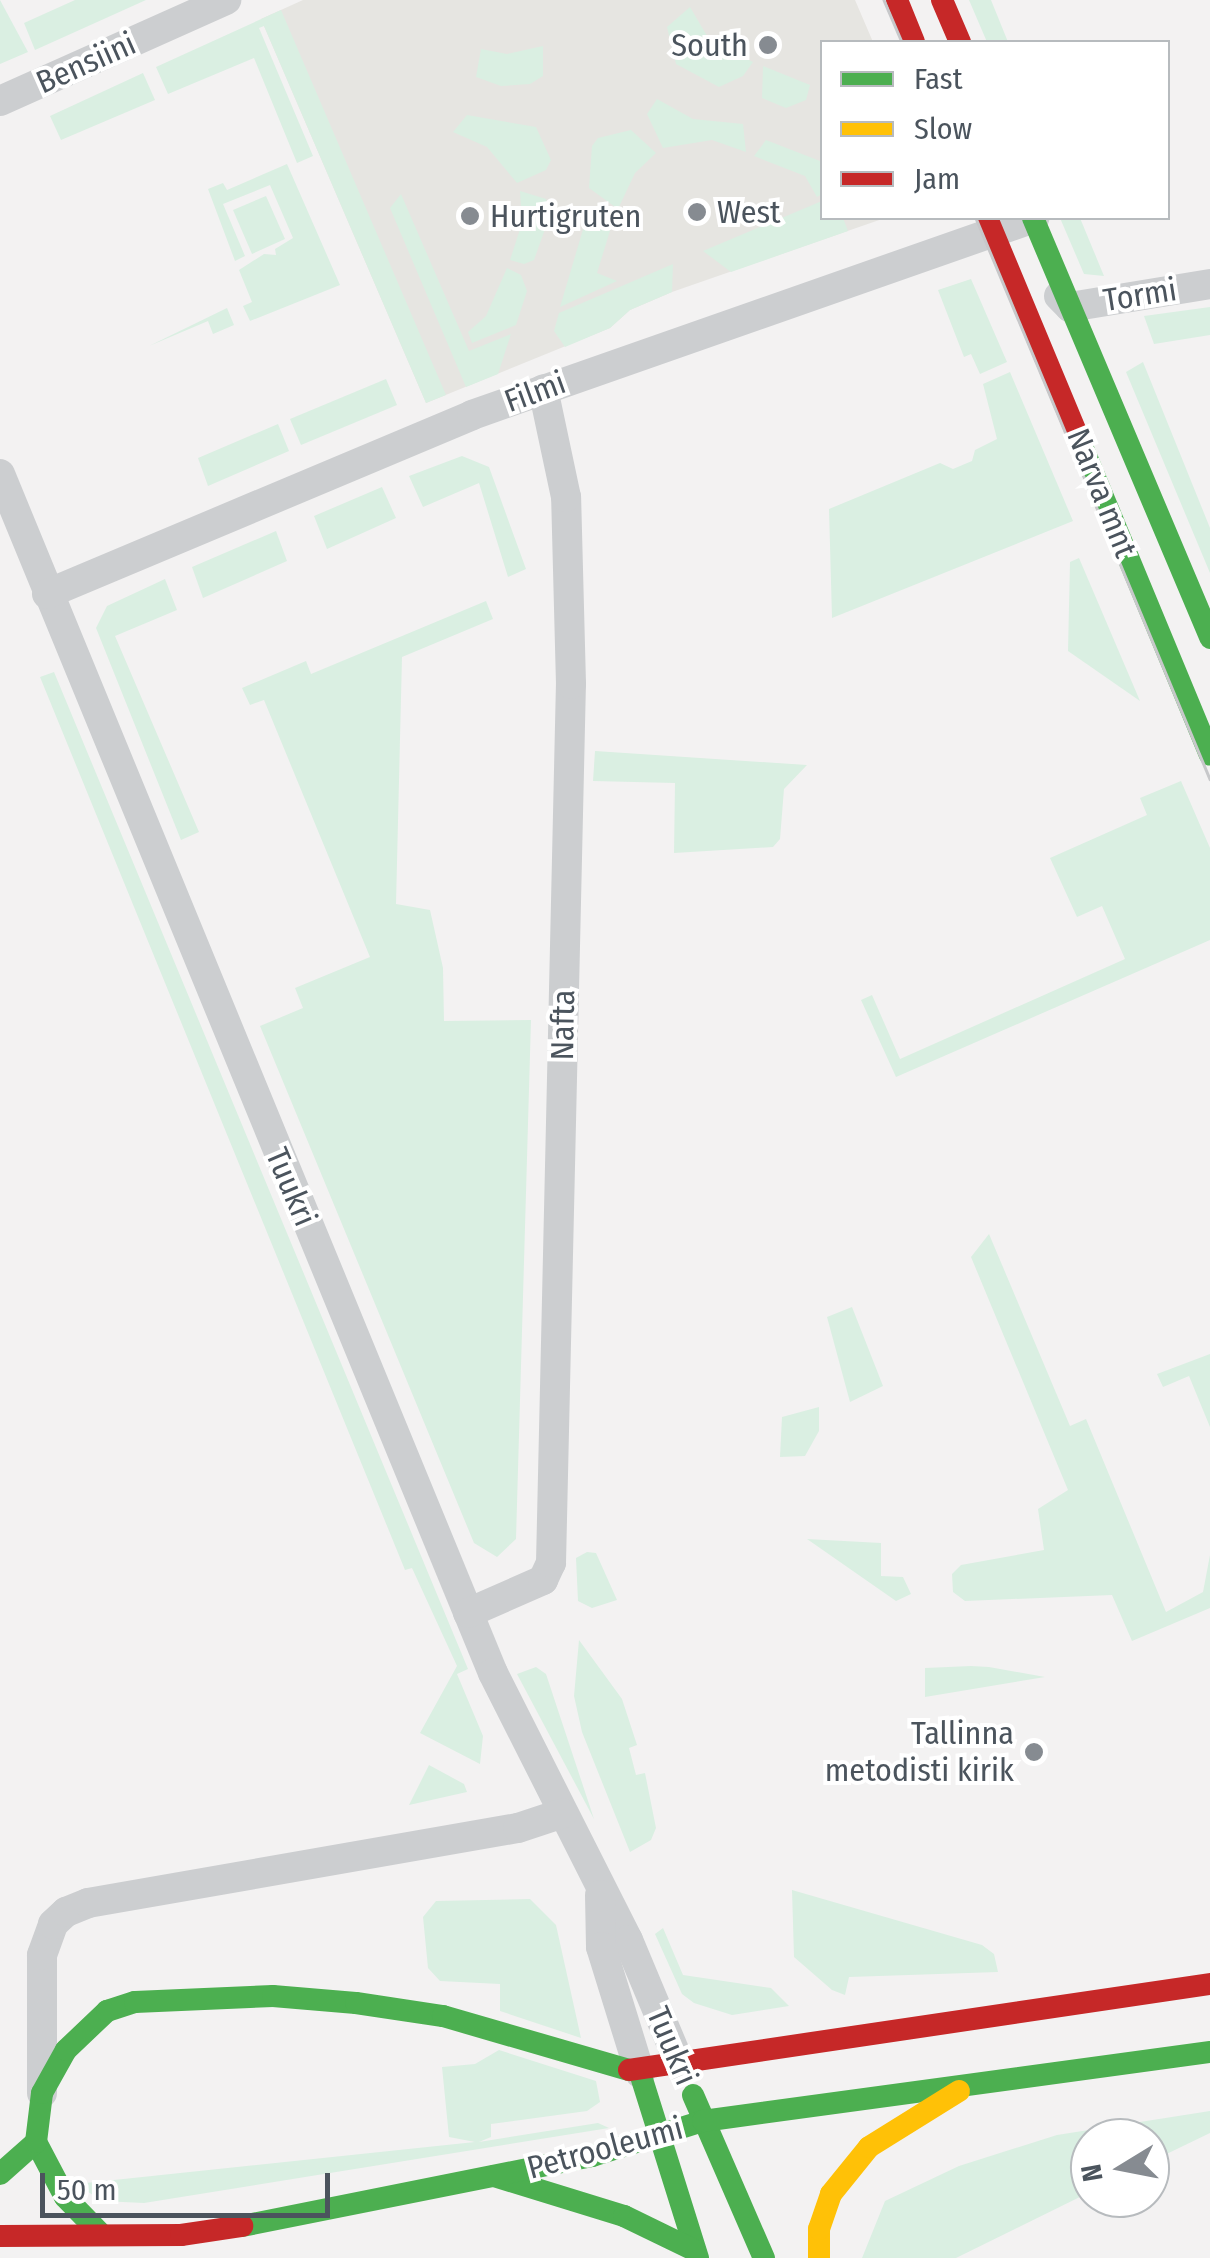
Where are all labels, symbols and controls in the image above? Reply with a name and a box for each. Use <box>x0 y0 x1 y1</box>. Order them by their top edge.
street label: Bensiini <box>30 24 142 102</box>
place label: South <box>671 26 748 64</box>
marker: South <box>757 34 779 56</box>
legend <box>820 40 1170 220</box>
text: Fast <box>914 61 962 97</box>
text: Slow <box>914 111 972 147</box>
text: Jam <box>914 161 960 197</box>
place label: West <box>717 193 781 231</box>
place label: Hurtigruten <box>490 197 641 235</box>
marker: West <box>686 201 708 223</box>
marker: Hurtigruten <box>459 205 481 227</box>
street label: Tormi <box>1101 270 1179 320</box>
street label: Filmi <box>499 363 571 421</box>
street label: Narva mnt <box>1059 423 1145 563</box>
street label: Nafta <box>543 989 583 1061</box>
street label: Tuukri <box>257 1142 325 1232</box>
place label: Tallinna metodisti kirik <box>825 1715 1014 1790</box>
marker: Tallinna metodisti kirik <box>1023 1741 1045 1763</box>
street label: Tuukri <box>638 2001 706 2091</box>
street label: Petrooleumi <box>523 2109 687 2187</box>
north arrow <box>1070 2118 1170 2218</box>
scale bar <box>45 2153 335 2215</box>
text: N <box>1074 2162 1110 2184</box>
text: 50 m <box>57 2172 117 2208</box>

